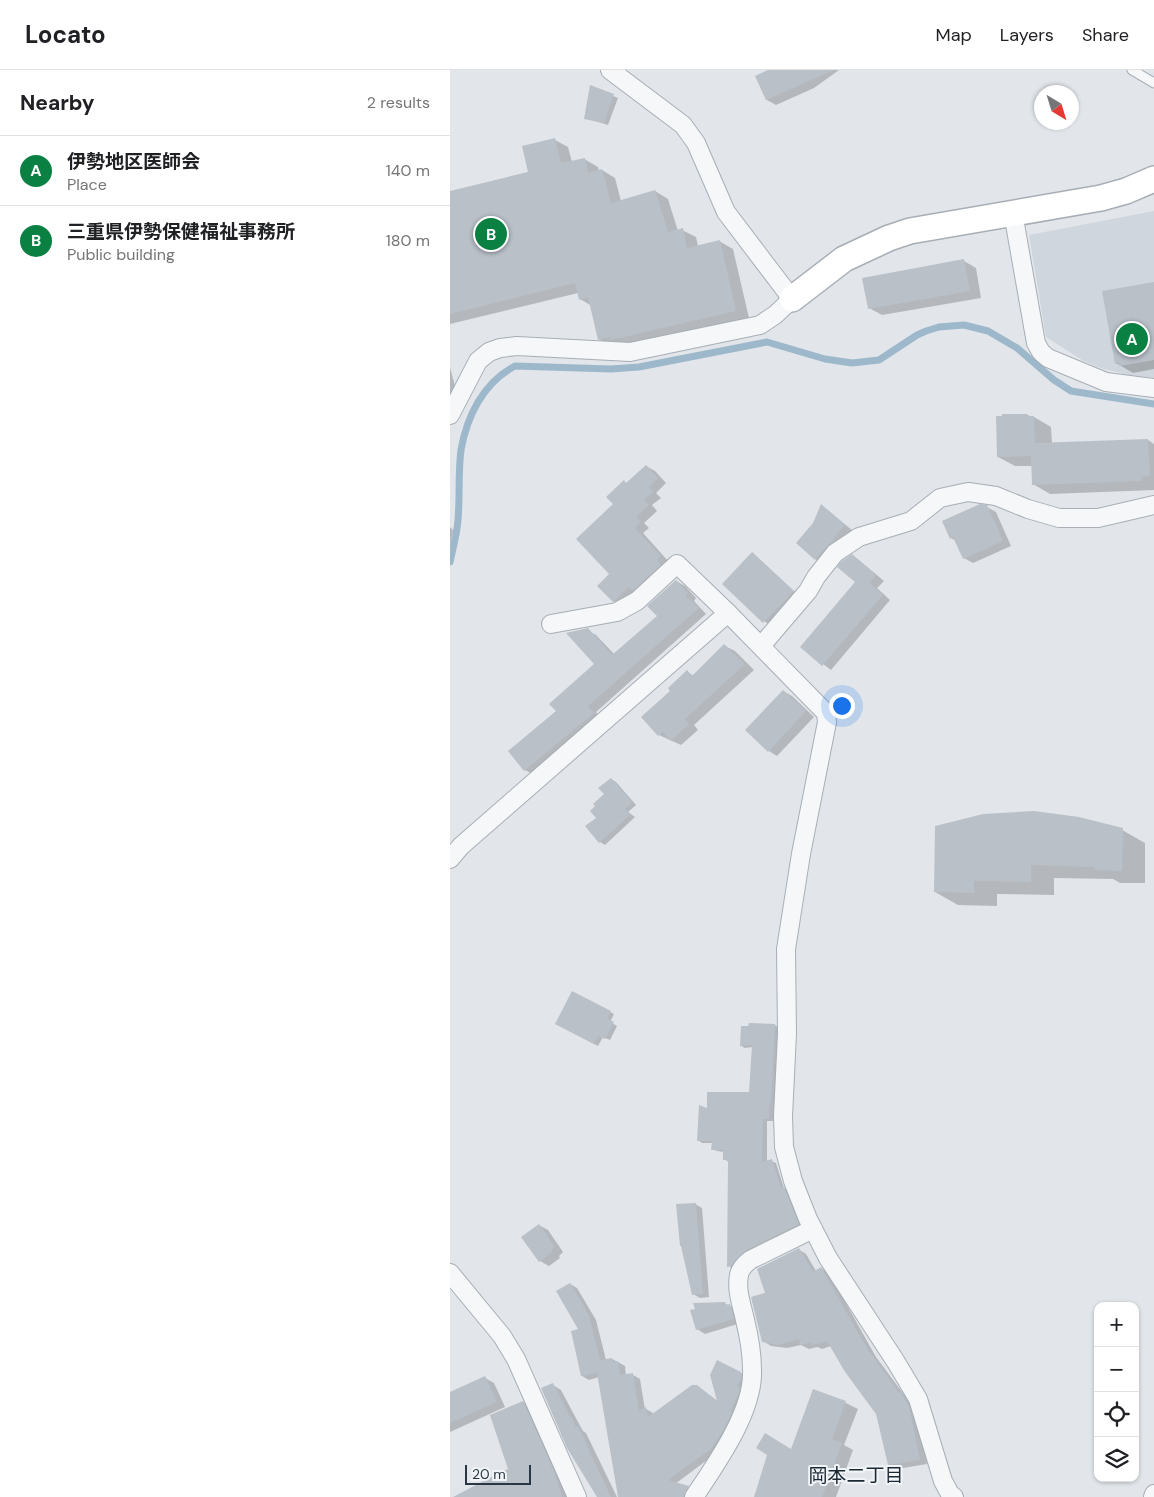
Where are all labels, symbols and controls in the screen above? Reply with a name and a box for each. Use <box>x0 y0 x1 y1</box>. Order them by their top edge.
text: Locato <box>25 19 106 50</box>
text: Map <box>936 23 972 47</box>
text: Layers <box>1000 23 1054 47</box>
text: Share <box>1082 23 1129 47</box>
north arrow <box>1034 85 1079 130</box>
text: Nearby <box>20 89 94 117</box>
text: 2 results <box>367 92 430 113</box>
text: 伊勢地区医師会 <box>67 149 200 174</box>
text: A <box>30 160 42 181</box>
text: 140 m <box>386 160 430 181</box>
text: Place <box>67 174 107 195</box>
pin: B <box>475 215 507 253</box>
text: 三重県伊勢保健福祉事務所 <box>67 219 295 244</box>
text: B <box>31 230 41 251</box>
text: 180 m <box>386 230 430 251</box>
text: Public building <box>67 244 175 265</box>
pin: A <box>1116 320 1148 358</box>
your location <box>829 693 855 719</box>
map controls <box>1094 1302 1139 1482</box>
button: + <box>1094 1302 1139 1347</box>
button: − <box>1094 1347 1139 1392</box>
button: locate <box>1094 1392 1139 1437</box>
button: layers <box>1094 1437 1139 1482</box>
scale bar <box>465 1462 531 1485</box>
district label: 岡本二丁目 <box>808 1463 904 1488</box>
text: 20 m <box>472 1465 506 1483</box>

